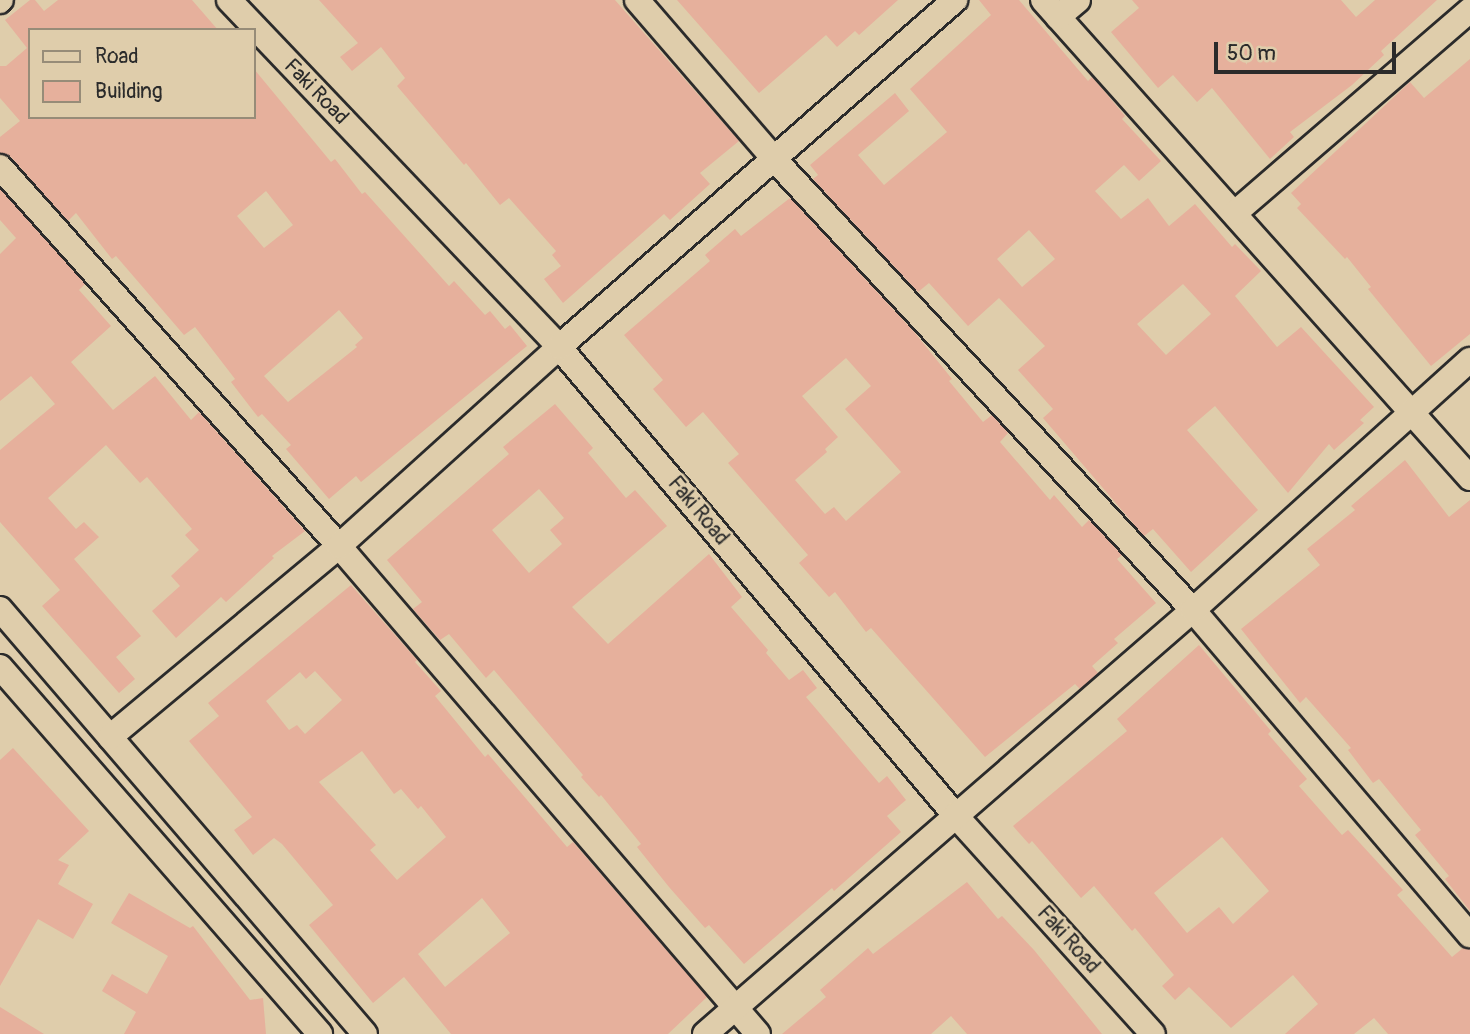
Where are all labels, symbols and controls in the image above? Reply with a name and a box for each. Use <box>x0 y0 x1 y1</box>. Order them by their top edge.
legend <box>28 28 256 119</box>
scale bar <box>1218 28 1400 72</box>
text: 50 m <box>1227 40 1276 67</box>
text: Road <box>95 43 139 70</box>
street label: Faki Road <box>279 54 353 130</box>
text: Building <box>95 78 162 105</box>
street label: Faki Road <box>662 472 734 550</box>
street label: Faki Road <box>1031 901 1105 979</box>

